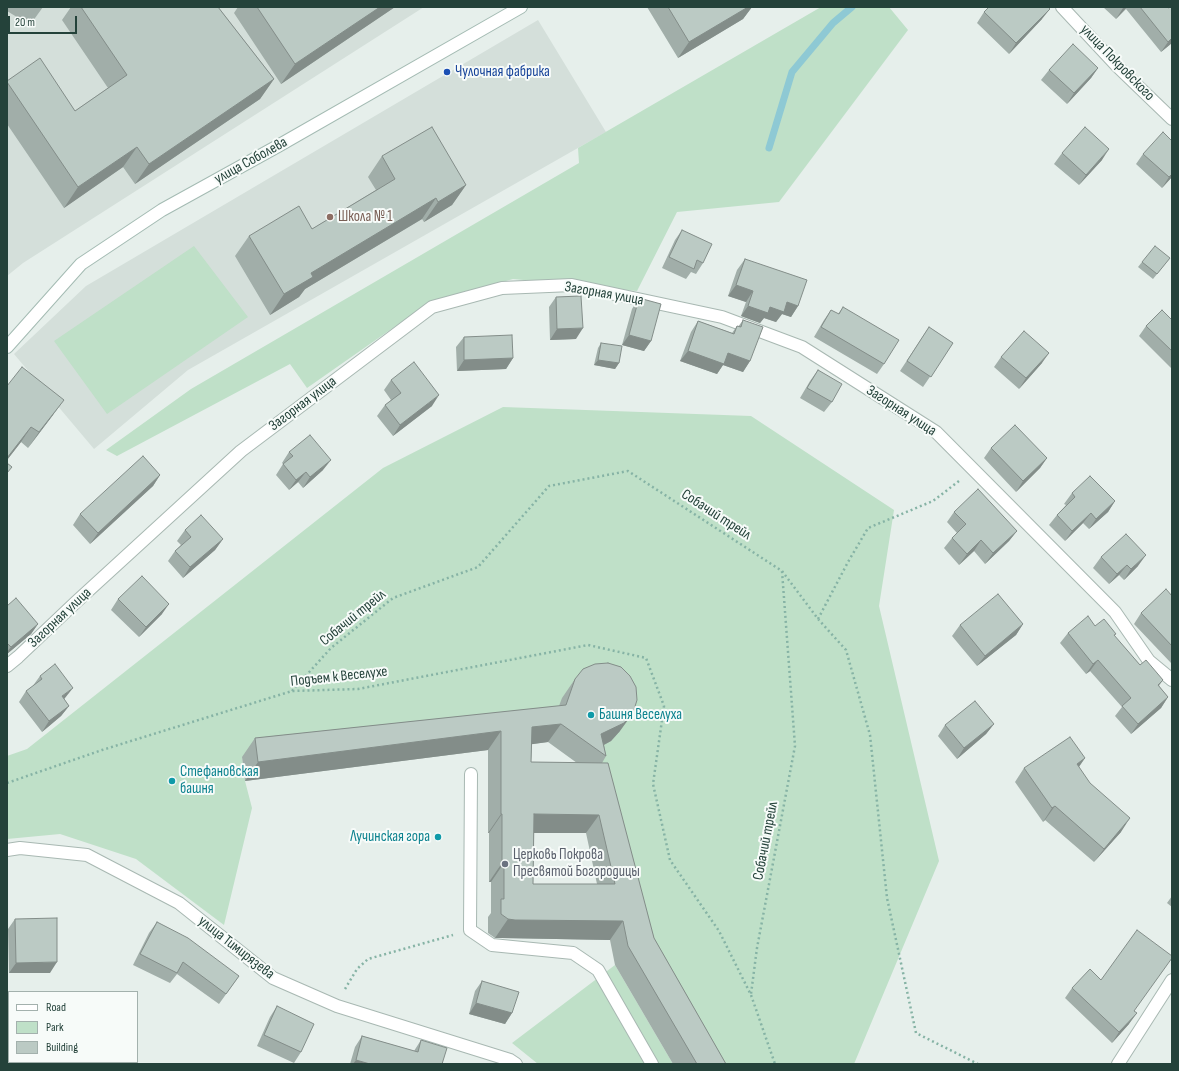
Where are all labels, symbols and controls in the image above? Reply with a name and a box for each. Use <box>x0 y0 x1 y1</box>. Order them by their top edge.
scale bar <box>10 8 79 34</box>
text: 20 m <box>15 15 35 30</box>
street label: улица Покровского <box>1076 21 1158 105</box>
place label: Чулочная фабрика <box>455 63 550 81</box>
marker: Чулочная фабрика <box>442 67 452 77</box>
street label: улица Соболева <box>211 134 291 188</box>
place label: Школа № 1 <box>338 208 393 226</box>
marker: Школа № 1 <box>325 212 335 222</box>
street label: Загорная улица <box>563 278 645 310</box>
street label: Загорная улица <box>266 373 340 435</box>
street label: Загорная улица <box>863 382 939 440</box>
street label: Собачий трейл <box>678 486 754 544</box>
street label: Загорная улица <box>25 584 95 652</box>
street label: Собачий трейл <box>316 586 390 650</box>
street label: Подъем к Веселухе <box>290 663 388 691</box>
place label: Башня Веселуха <box>599 706 682 724</box>
marker: Башня Веселуха <box>586 710 596 720</box>
place label: Стефановская башня <box>180 763 259 798</box>
marker: Стефановская башня <box>167 776 177 786</box>
street label: Собачий трейл <box>750 800 782 882</box>
place label: Лучинская гора <box>350 828 430 846</box>
marker: Лучинская гора <box>433 832 443 842</box>
place label: Церковь Покрова Пресвятой Богородицы <box>513 846 640 881</box>
marker: Церковь Покрова Пресвятой Богородицы <box>500 859 510 869</box>
street label: улица Тимирязева <box>194 913 278 983</box>
legend <box>8 991 138 1063</box>
text: Road <box>46 1000 66 1015</box>
text: Park <box>46 1020 64 1035</box>
text: Building <box>46 1040 78 1055</box>

